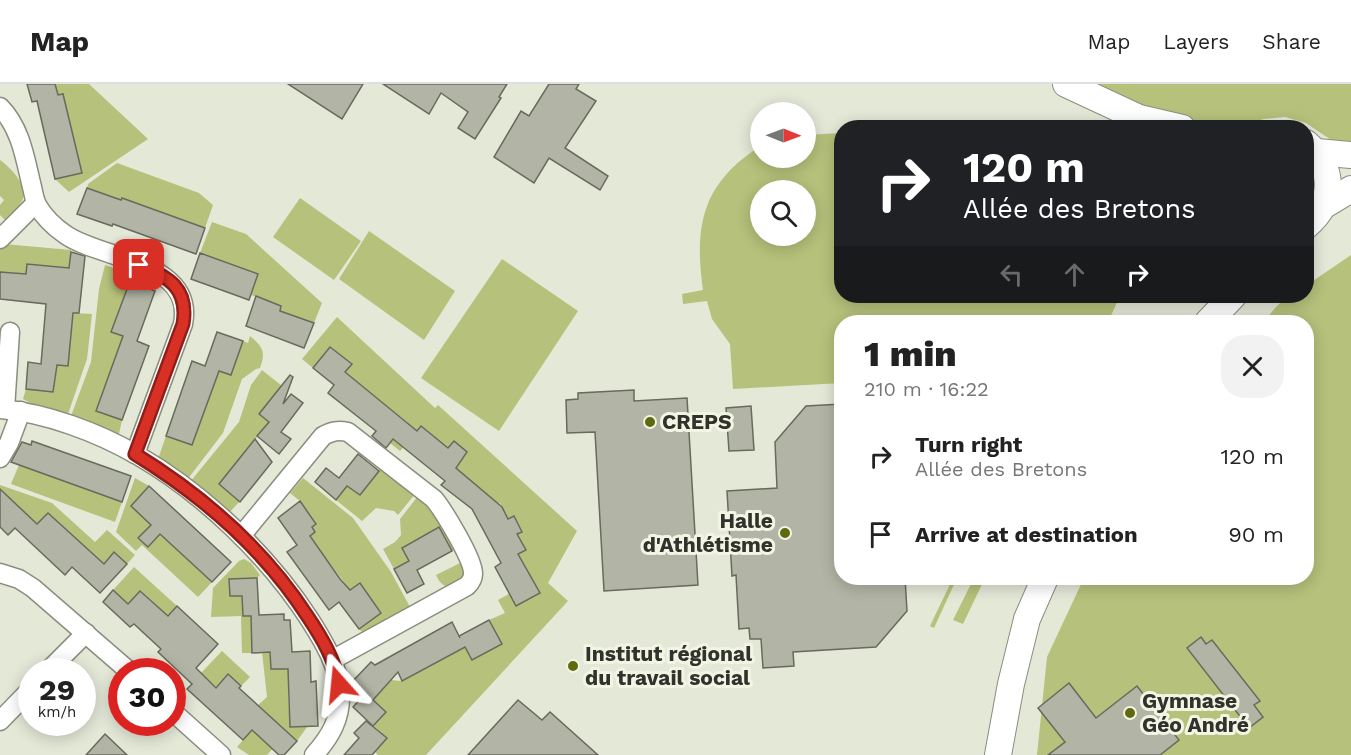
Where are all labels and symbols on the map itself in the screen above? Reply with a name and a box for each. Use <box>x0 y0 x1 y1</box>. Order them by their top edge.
north arrow <box>750 102 816 168</box>
pin <box>113 239 164 290</box>
place label: CREPS <box>662 409 732 434</box>
marker: CREPS <box>643 415 657 429</box>
place label: Halle d'Athlétisme <box>643 508 773 557</box>
marker: Halle d'Athlétisme <box>778 526 792 540</box>
place label: Institut régional du travail social <box>585 641 752 690</box>
position arrow <box>307 652 371 716</box>
speed limit sign: 30 <box>108 658 186 736</box>
marker: Institut régional du travail social <box>566 659 580 673</box>
place label: Gymnase Géo André <box>1142 688 1249 737</box>
marker: Gymnase Géo André <box>1123 706 1137 720</box>

